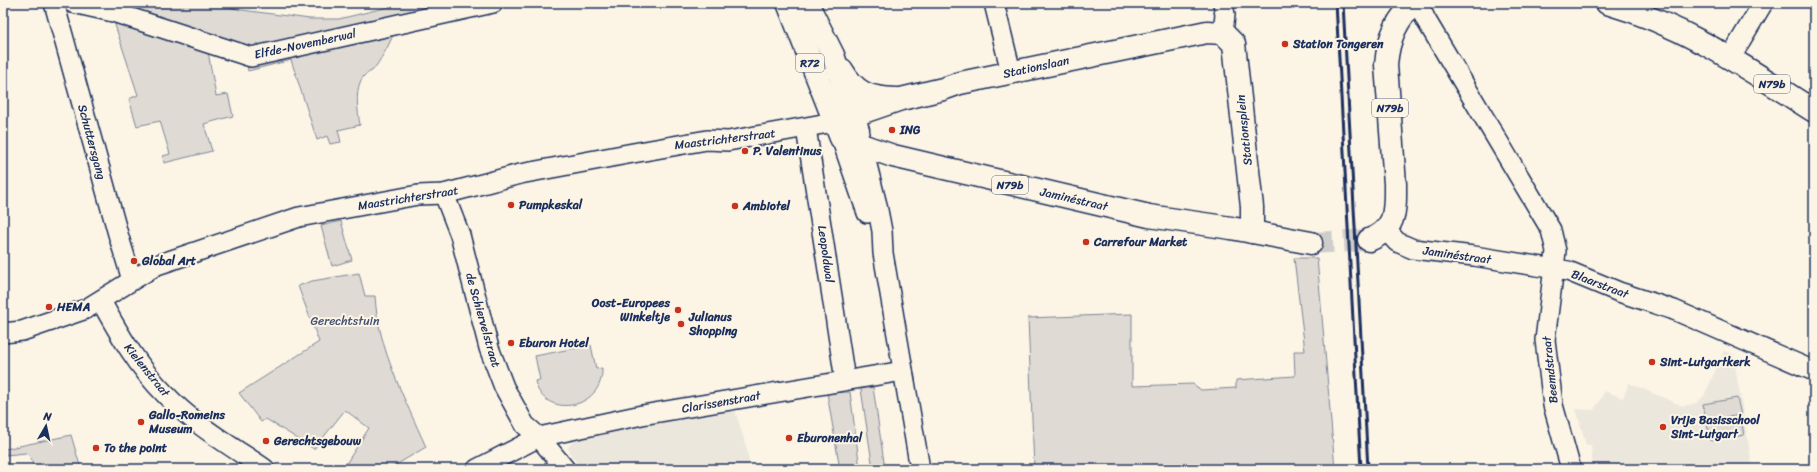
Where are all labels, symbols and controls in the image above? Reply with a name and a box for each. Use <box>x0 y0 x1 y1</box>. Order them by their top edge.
street label: Elfde-Novemberwal <box>252 22 359 66</box>
place label: Station Tongeren <box>1292 33 1384 55</box>
marker: Station Tongeren <box>1280 39 1290 49</box>
street label: Stationslaan <box>1001 49 1072 85</box>
road number: R72 <box>796 54 824 72</box>
road number: N79b <box>1754 75 1790 93</box>
street label: Stationsplein <box>1229 93 1259 166</box>
road number: N79b <box>1372 99 1408 117</box>
street label: Schuttersgang <box>71 102 113 182</box>
place label: ING <box>899 119 921 141</box>
street label: Maastrichterstraat <box>673 122 777 156</box>
marker: ING <box>887 125 897 135</box>
place label: P. Valentinus <box>753 140 822 162</box>
marker: P. Valentinus <box>740 146 750 156</box>
road number: N79b <box>992 176 1028 194</box>
street label: Maastrichterstraat <box>356 179 460 217</box>
street label: Jaminéstraat <box>1037 180 1111 218</box>
place label: Pumpkeskal <box>519 194 583 216</box>
place label: Ambiotel <box>742 195 791 217</box>
marker: Pumpkeskal <box>506 200 516 210</box>
marker: Ambiotel <box>730 201 740 211</box>
street label: Leopoldwal <box>811 224 841 285</box>
place label: Carrefour Market <box>1093 231 1188 253</box>
marker: Carrefour Market <box>1081 237 1091 247</box>
street label: Jaminéstraat <box>1420 239 1494 271</box>
place label: Global Art <box>141 250 197 272</box>
marker: Global Art <box>129 256 139 266</box>
street label: Blaarstraat <box>1568 263 1633 305</box>
street label: de Schiervelstraat <box>459 270 507 370</box>
place label: Oost-Europees Winkeltje <box>591 292 670 328</box>
place label: HEMA <box>56 296 90 318</box>
marker: HEMA <box>44 302 54 312</box>
marker: Oost-Europees Winkeltje <box>673 305 683 315</box>
place label: Julianus Shopping <box>688 306 738 342</box>
park label: Gerechtstuin <box>311 310 380 332</box>
marker: Julianus Shopping <box>676 319 686 329</box>
place label: Eburon Hotel <box>519 332 589 354</box>
street label: Beemdstraat <box>1535 334 1564 405</box>
street label: Kielenstraat <box>118 338 177 403</box>
marker: Eburon Hotel <box>506 338 516 348</box>
place label: Sint-Lutgartkerk <box>1659 351 1751 373</box>
marker: Sint-Lutgartkerk <box>1647 357 1657 367</box>
street label: Clarissenstraat <box>680 384 763 420</box>
place label: Gallo-Romeins Museum <box>148 404 225 440</box>
north arrow <box>26 406 66 446</box>
text: N <box>41 406 53 427</box>
place label: Vrije Basisschool Sint-Lutgart <box>1670 409 1760 445</box>
marker: Gallo-Romeins Museum <box>136 417 146 427</box>
marker: Vrije Basisschool Sint-Lutgart <box>1658 422 1668 432</box>
place label: Eburonenhal <box>797 427 863 449</box>
place label: Gerechtsgebouw <box>273 430 362 452</box>
marker: Eburonenhal <box>784 433 794 443</box>
marker: Gerechtsgebouw <box>261 436 271 446</box>
place label: To the point <box>104 437 168 459</box>
marker: To the point <box>91 443 101 453</box>

